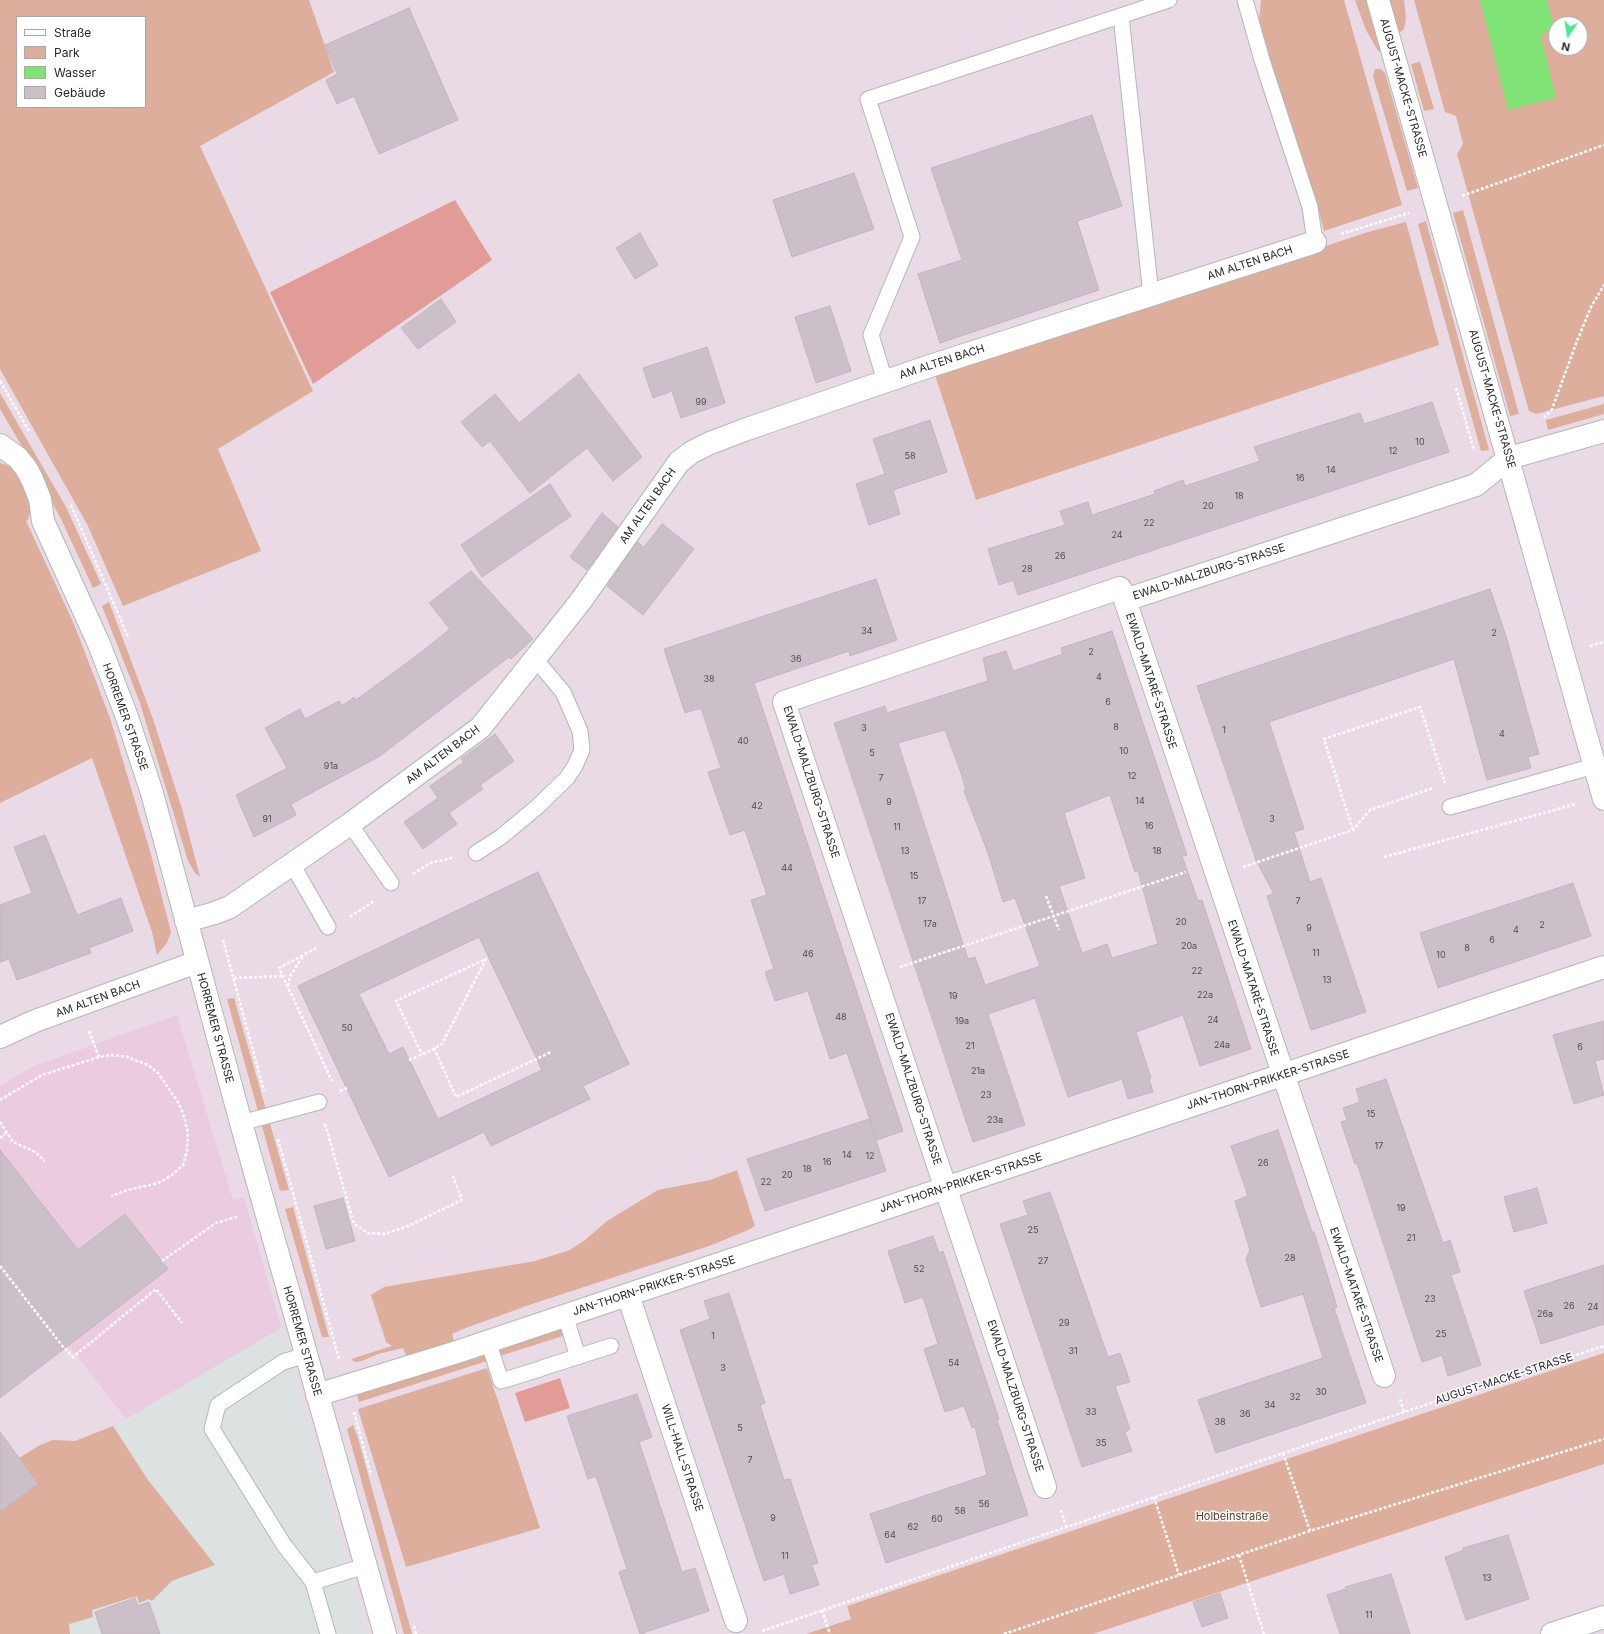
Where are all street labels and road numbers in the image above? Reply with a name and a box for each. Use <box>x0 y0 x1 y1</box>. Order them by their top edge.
street label: AUGUST-MACKE-STRASSE <box>1377 17 1429 159</box>
street label: AM ALTEN BACH <box>1206 243 1294 283</box>
street label: AUGUST-MACKE-STRASSE <box>1466 328 1518 470</box>
street label: AM ALTEN BACH <box>898 342 986 382</box>
street label: AM ALTEN BACH <box>617 466 679 546</box>
street label: EWALD-MALZBURG-STRASSE <box>1131 541 1287 603</box>
street label: EWALD-MATARÉ-STRASSE <box>1123 611 1179 751</box>
street label: HORREMER STRASSE <box>99 661 151 773</box>
street label: EWALD-MALZBURG-STRASSE <box>780 704 842 860</box>
street label: AM ALTEN BACH <box>403 723 483 787</box>
street label: EWALD-MATARÉ-STRASSE <box>1225 918 1281 1058</box>
street label: HORREMER STRASSE <box>194 971 236 1085</box>
street label: AM ALTEN BACH <box>54 978 142 1020</box>
street label: EWALD-MALZBURG-STRASSE <box>882 1011 944 1167</box>
street label: JAN-THORN-PRIKKER-STRASSE <box>1185 1047 1351 1113</box>
street label: JAN-THORN-PRIKKER-STRASSE <box>878 1150 1044 1216</box>
street label: EWALD-MATARÉ-STRASSE <box>1327 1226 1385 1364</box>
street label: JAN-THORN-PRIKKER-STRASSE <box>571 1253 737 1319</box>
street label: HORREMER STRASSE <box>280 1285 324 1397</box>
street label: EWALD-MALZBURG-STRASSE <box>984 1318 1046 1474</box>
street label: AUGUST-MACKE-STRASSE <box>1433 1350 1575 1408</box>
street label: WILL-HALL-STRASSE <box>658 1403 706 1513</box>

